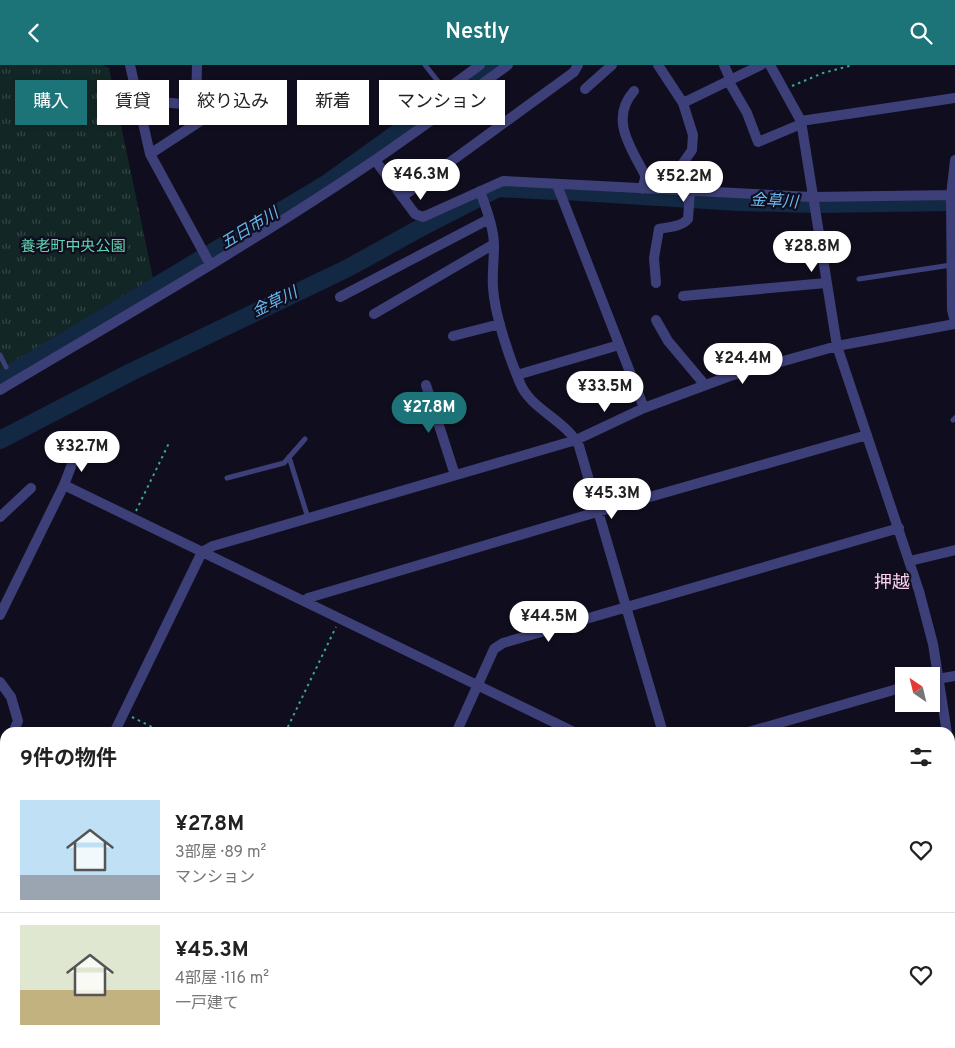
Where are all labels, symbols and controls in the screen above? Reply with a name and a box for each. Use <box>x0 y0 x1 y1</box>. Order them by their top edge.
icon: back <box>20 19 48 47</box>
text: Nestly <box>445 19 510 46</box>
icon: search <box>907 19 935 47</box>
chip: 購入 <box>15 80 87 125</box>
chip: 賃貸 <box>97 80 169 125</box>
chip: 絞り込み <box>179 80 287 125</box>
chip: 新着 <box>297 80 369 125</box>
chip: マンション <box>379 80 505 125</box>
pin: ¥46.3M <box>380 159 462 201</box>
pin: ¥52.2M <box>643 161 725 203</box>
text: ¥46.3M <box>393 165 449 185</box>
text: ¥52.2M <box>656 167 712 187</box>
water label: 金草川 <box>750 191 800 213</box>
water label: 五日市川 <box>217 203 284 254</box>
pin: ¥28.8M <box>771 231 853 273</box>
text: ¥28.8M <box>784 237 840 257</box>
park label: 養老町中央公園 <box>20 238 126 257</box>
water label: 金草川 <box>249 283 303 323</box>
pin: ¥24.4M <box>702 343 784 385</box>
text: ¥24.4M <box>715 349 771 369</box>
pin: ¥33.5M <box>564 371 646 413</box>
text: ¥33.5M <box>577 377 633 397</box>
pin: ¥27.8M <box>388 391 470 434</box>
text: ¥27.8M <box>403 398 455 418</box>
pin: ¥32.7M <box>41 431 123 473</box>
text: ¥32.7M <box>56 437 108 457</box>
pin: ¥45.3M <box>571 477 653 520</box>
text: ¥45.3M <box>584 484 640 504</box>
district label: 押越 <box>874 572 910 595</box>
pin: ¥44.5M <box>508 601 590 643</box>
text: ¥44.5M <box>521 607 577 627</box>
north arrow <box>895 667 940 713</box>
map controls <box>895 667 940 712</box>
icon: filters <box>907 743 935 771</box>
text: 9件の物件 <box>20 746 117 773</box>
text: ¥27.8M <box>175 811 244 838</box>
icon: home <box>60 820 120 880</box>
icon: heart <box>907 836 935 864</box>
text: 3部屋 · 89 m² <box>175 843 266 863</box>
text: マンション <box>175 868 255 888</box>
text: ¥45.3M <box>175 937 249 964</box>
icon: home <box>60 945 120 1005</box>
icon: heart <box>907 961 935 989</box>
text: 4部屋 · 116 m² <box>175 969 269 989</box>
text: 一戸建て <box>175 994 239 1014</box>

